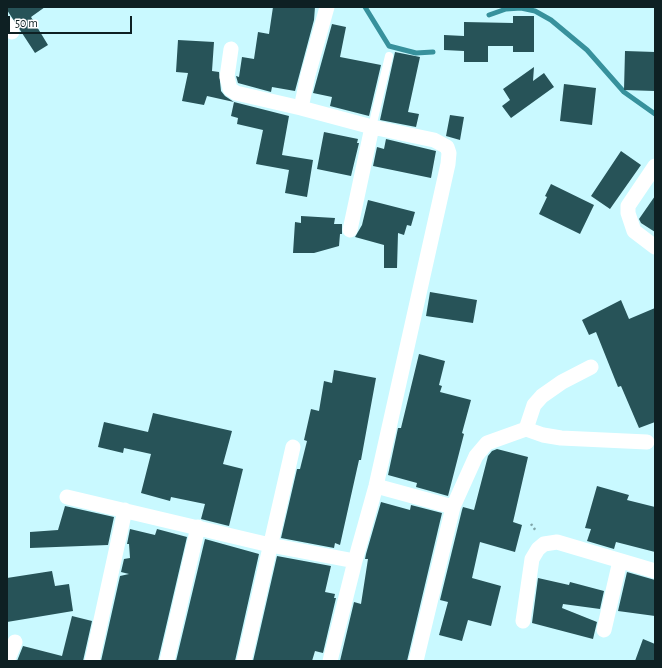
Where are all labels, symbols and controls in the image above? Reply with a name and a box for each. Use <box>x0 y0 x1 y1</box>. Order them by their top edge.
scale bar <box>10 8 134 34</box>
text: 50 m <box>15 17 38 29</box>

